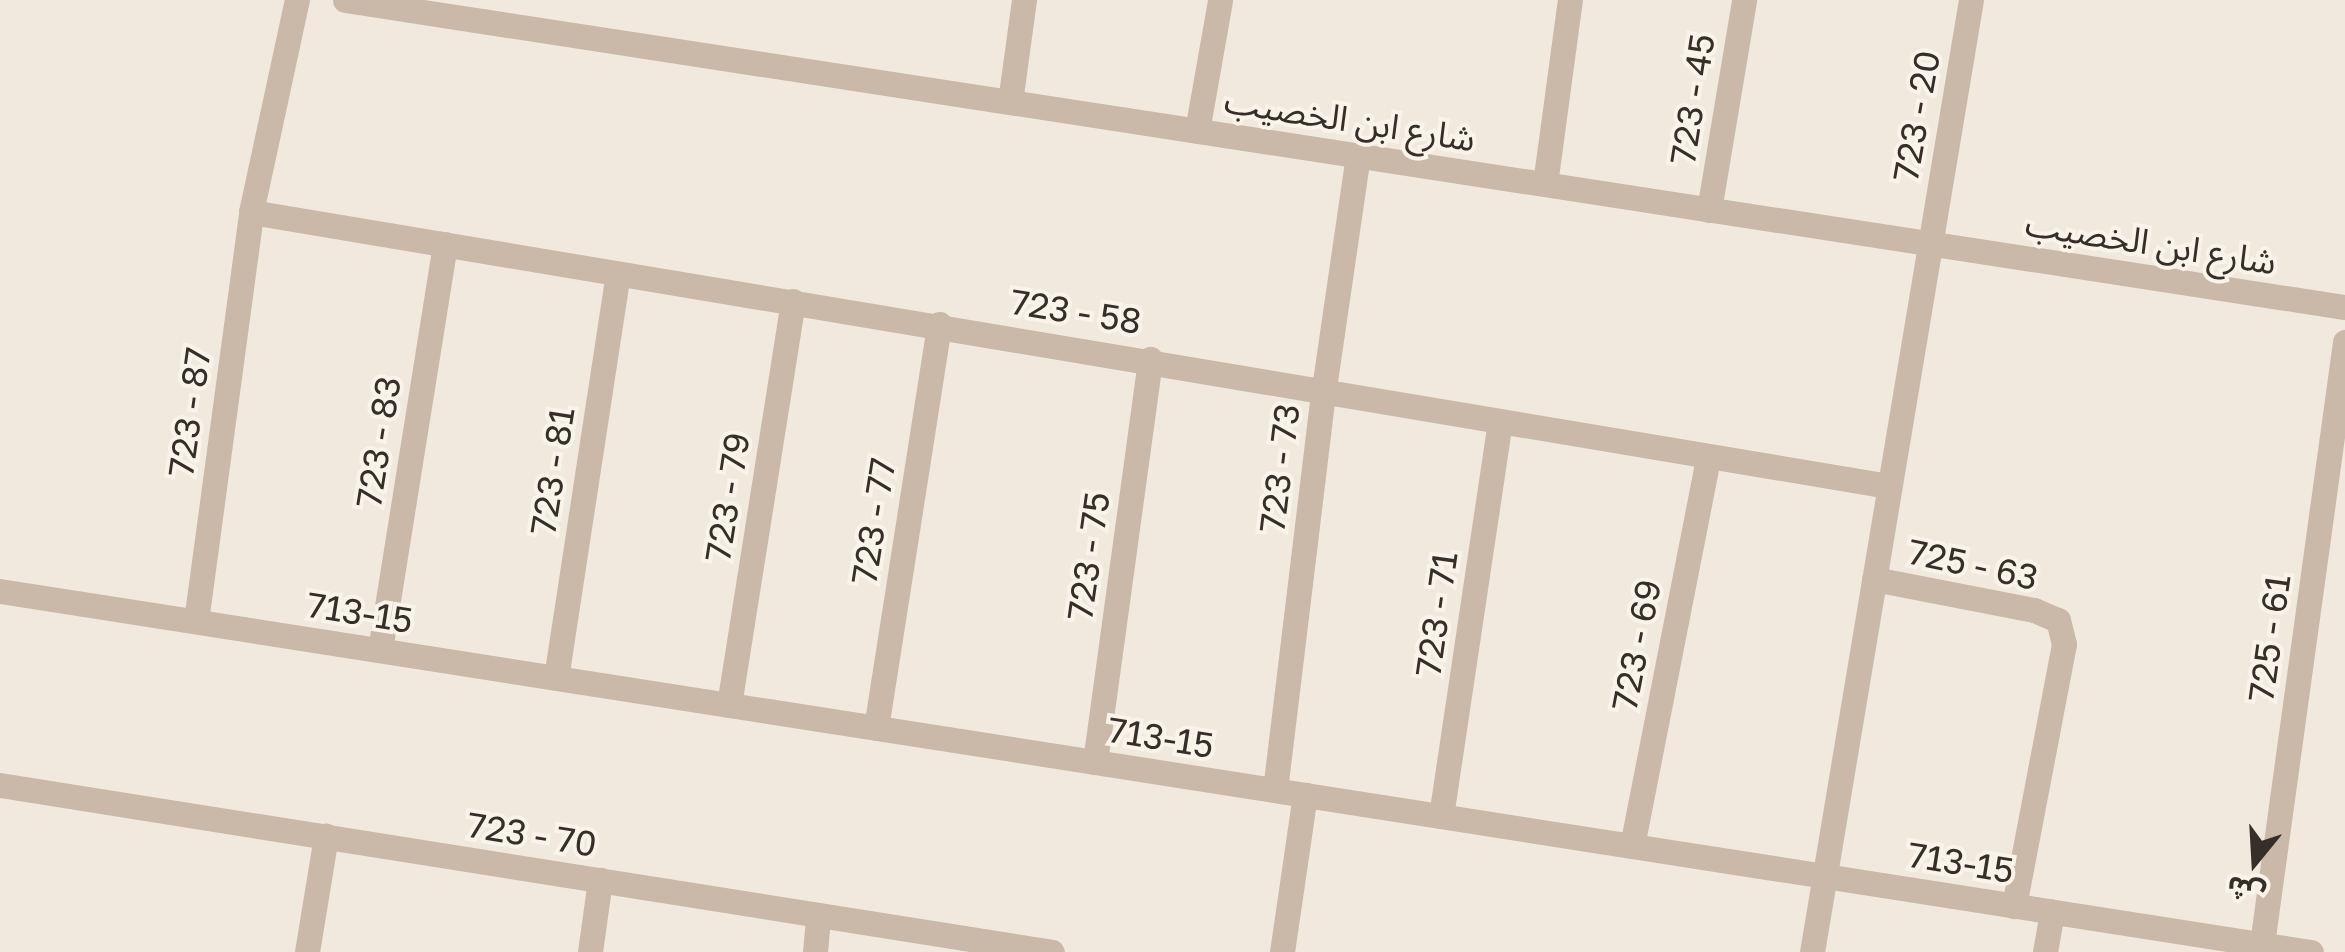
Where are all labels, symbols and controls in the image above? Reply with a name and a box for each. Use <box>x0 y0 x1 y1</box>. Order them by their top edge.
street label: 723 - 45 <box>1661 31 1723 167</box>
street label: 723 - 20 <box>1884 47 1948 185</box>
street label: شارع ابن الخصيب <box>1222 78 1478 160</box>
street label: شارع ابن الخصيب <box>2023 201 2279 283</box>
street label: 723 - 58 <box>1008 280 1144 342</box>
street label: 723 - 87 <box>159 345 219 479</box>
street label: 723 - 83 <box>347 374 409 510</box>
street label: 723 - 73 <box>1250 401 1308 535</box>
street label: 723 - 81 <box>521 404 583 538</box>
street label: 723 - 79 <box>696 430 758 564</box>
street label: 723 - 77 <box>842 455 904 587</box>
street label: 723 - 75 <box>1058 489 1118 623</box>
street label: 725 - 63 <box>1904 530 2042 598</box>
street label: 723 - 71 <box>1406 549 1466 679</box>
street label: 725 - 61 <box>2239 572 2299 704</box>
street label: 723 - 69 <box>1603 576 1669 714</box>
street label: 713-15 <box>304 583 416 641</box>
street label: 713-15 <box>1105 708 1217 766</box>
street label: 723 - 70 <box>464 803 600 865</box>
north arrow <box>2205 812 2305 912</box>
street label: 713-15 <box>1905 833 2017 891</box>
text: ش <box>2222 869 2269 913</box>

